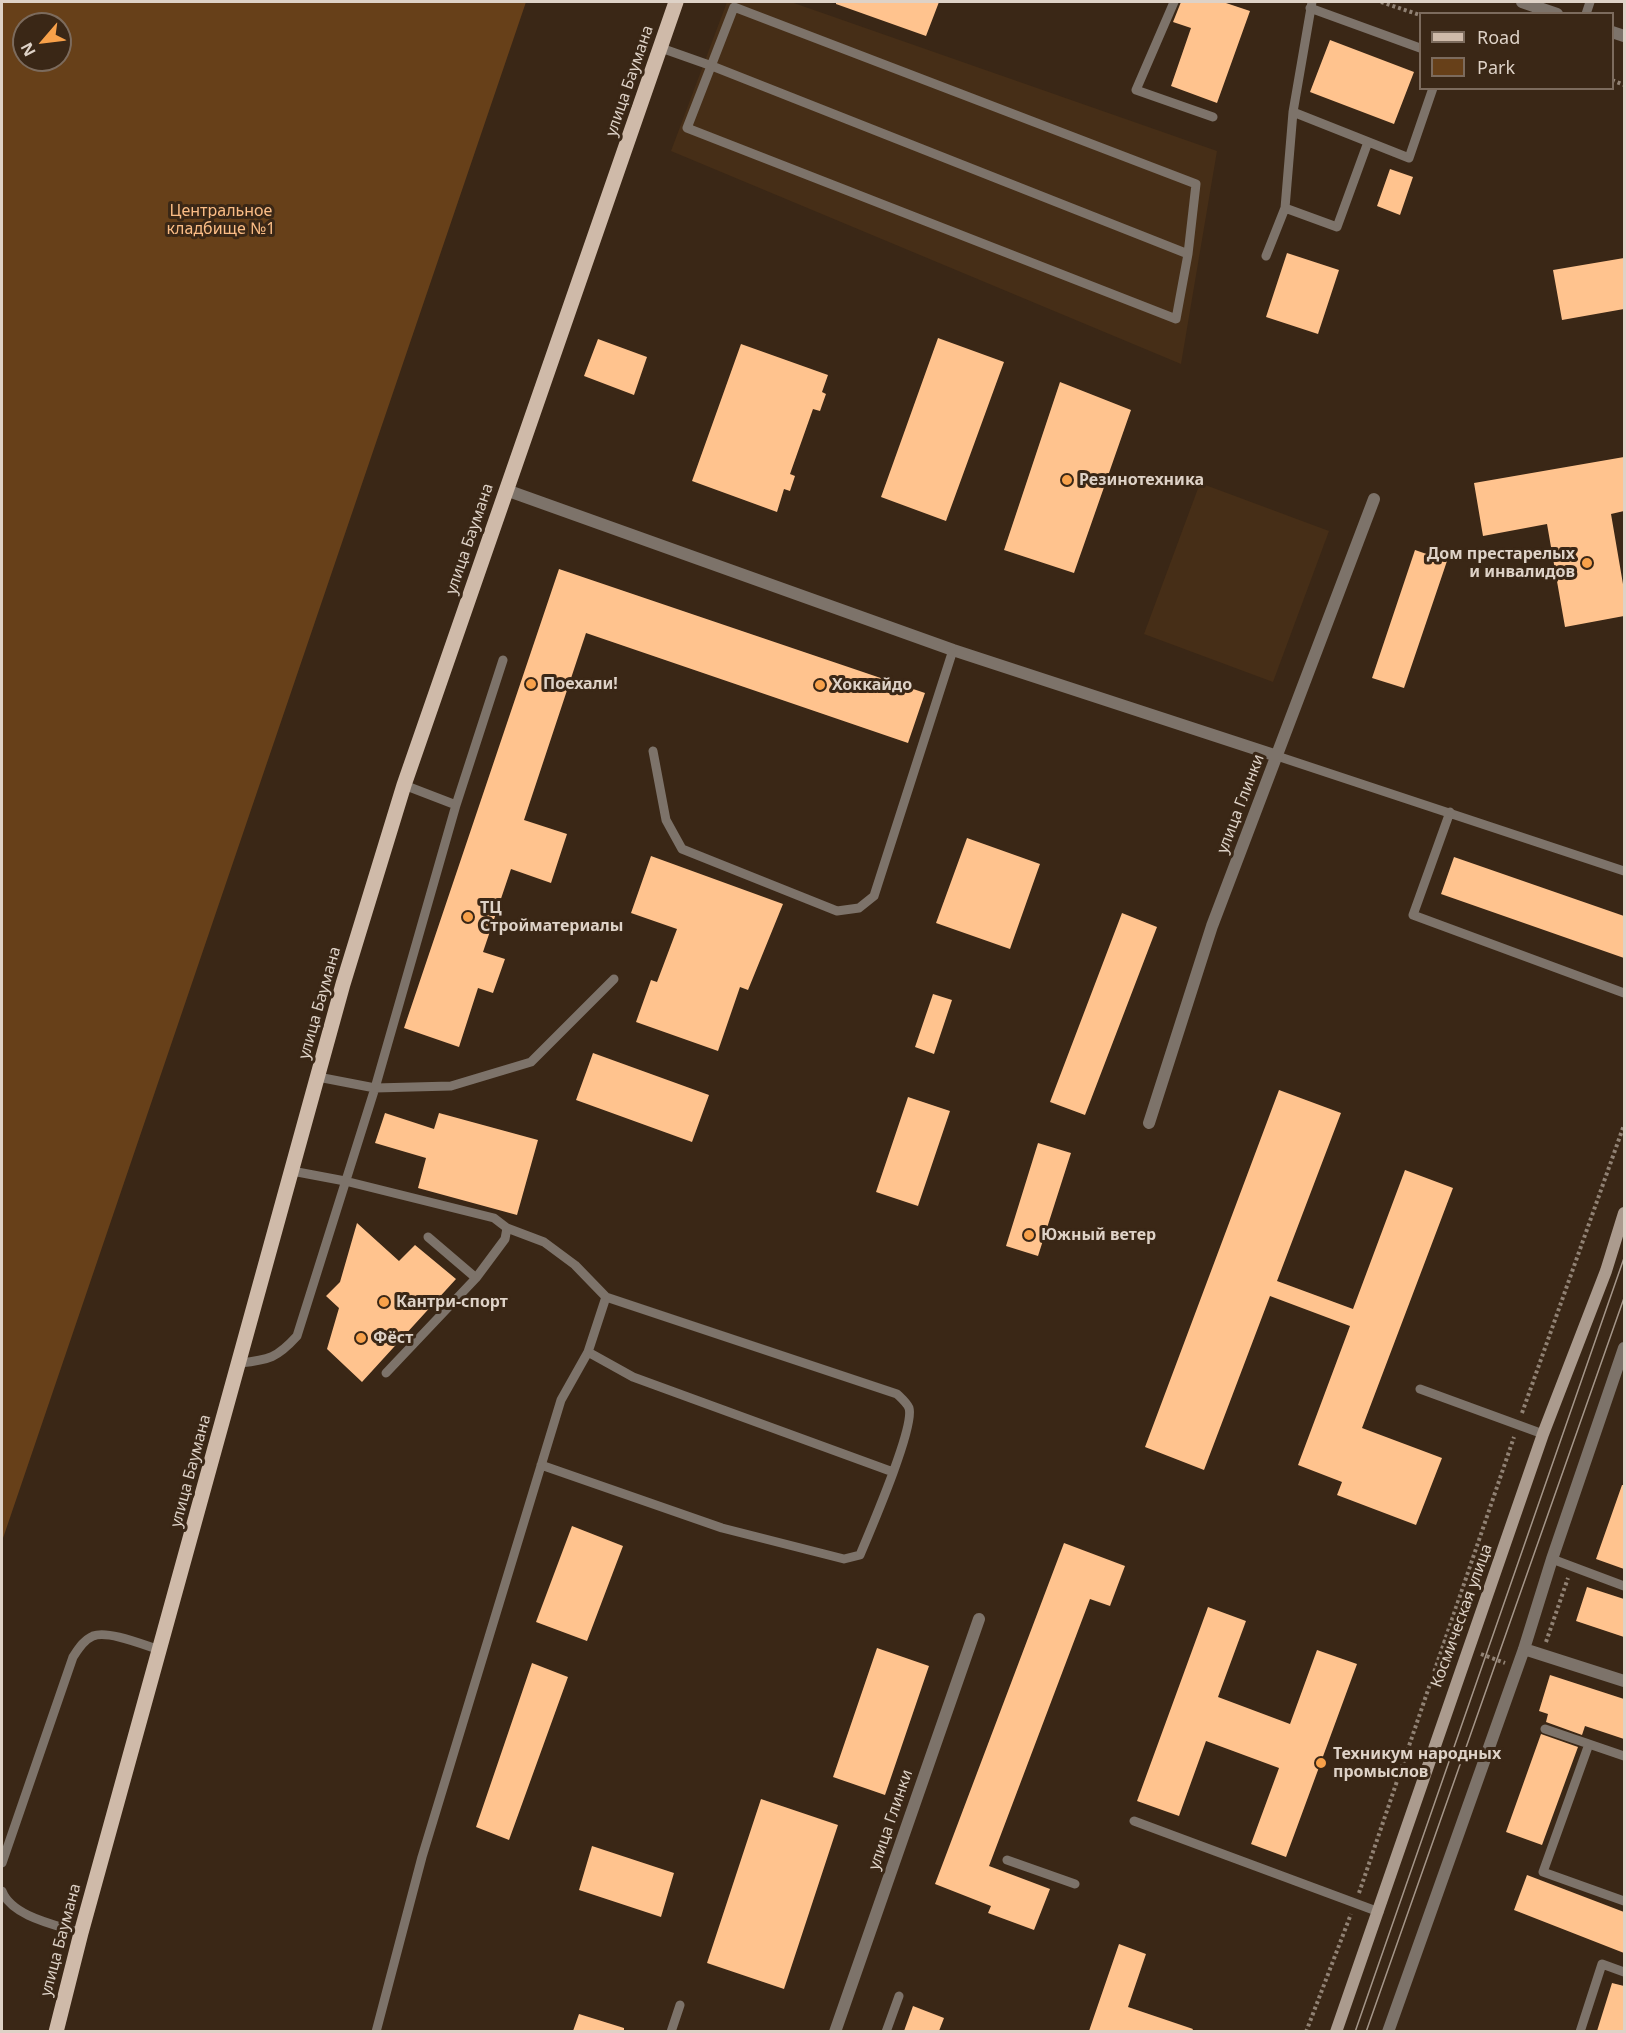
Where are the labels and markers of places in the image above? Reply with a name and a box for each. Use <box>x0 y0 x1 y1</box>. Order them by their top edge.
place label: Резинотехника <box>1079 470 1204 490</box>
marker: Резинотехника <box>1060 473 1074 487</box>
place label: Дом престарелых и инвалидов <box>1427 544 1575 582</box>
marker: Дом престарелых и инвалидов <box>1580 556 1594 570</box>
place label: Поехали! <box>543 674 618 694</box>
place label: Хоккайдо <box>832 675 912 695</box>
marker: Поехали! <box>524 677 538 691</box>
marker: Хоккайдо <box>813 678 827 692</box>
place label: ТЦ Стройматериалы <box>480 898 623 936</box>
marker: ТЦ Стройматериалы <box>461 910 475 924</box>
place label: Южный ветер <box>1041 1225 1156 1245</box>
marker: Южный ветер <box>1022 1228 1036 1242</box>
place label: Кантри-спорт <box>396 1292 508 1312</box>
marker: Кантри-спорт <box>377 1295 391 1309</box>
place label: Фёст <box>373 1328 413 1348</box>
marker: Фёст <box>354 1331 368 1345</box>
place label: Техникум народных промыслов <box>1333 1744 1501 1782</box>
marker: Техникум народных промыслов <box>1314 1756 1328 1770</box>

